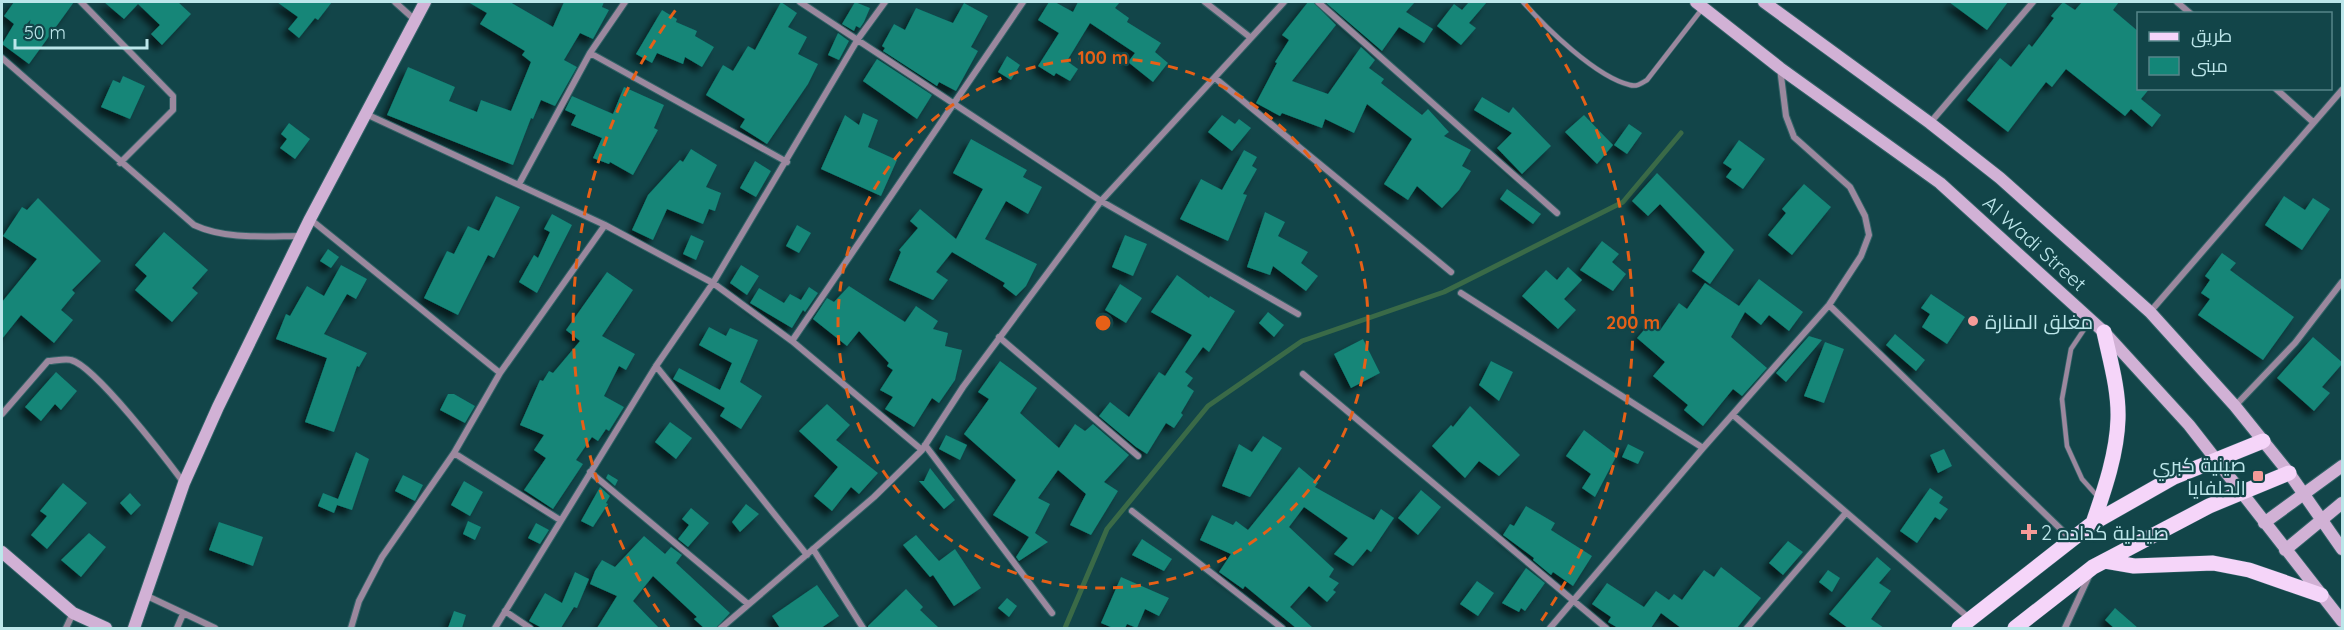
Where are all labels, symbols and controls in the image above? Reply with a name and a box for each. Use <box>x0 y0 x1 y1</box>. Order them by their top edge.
scale bar <box>15 12 147 50</box>
legend <box>2137 12 2332 90</box>
text: 50 m <box>24 21 66 44</box>
text: طريق <box>2191 24 2232 48</box>
text: 100 m <box>1078 46 1128 69</box>
text: مبنى <box>2191 54 2228 77</box>
street label: Al Wadi Street <box>1978 190 2092 296</box>
place label: مغلق المنارة <box>1985 309 2093 335</box>
text: 200 m <box>1606 311 1660 334</box>
centre of rings <box>1093 313 1113 333</box>
marker: مغلق المنارة <box>1966 314 1980 328</box>
place label: صينية كبري الحلفايا <box>2153 452 2246 500</box>
marker: صينية كبري الحلفايا <box>2251 469 2265 483</box>
place label: صيدلية كداده 2 <box>2041 520 2169 545</box>
marker: صيدلية كداده 2 <box>2022 525 2036 539</box>

